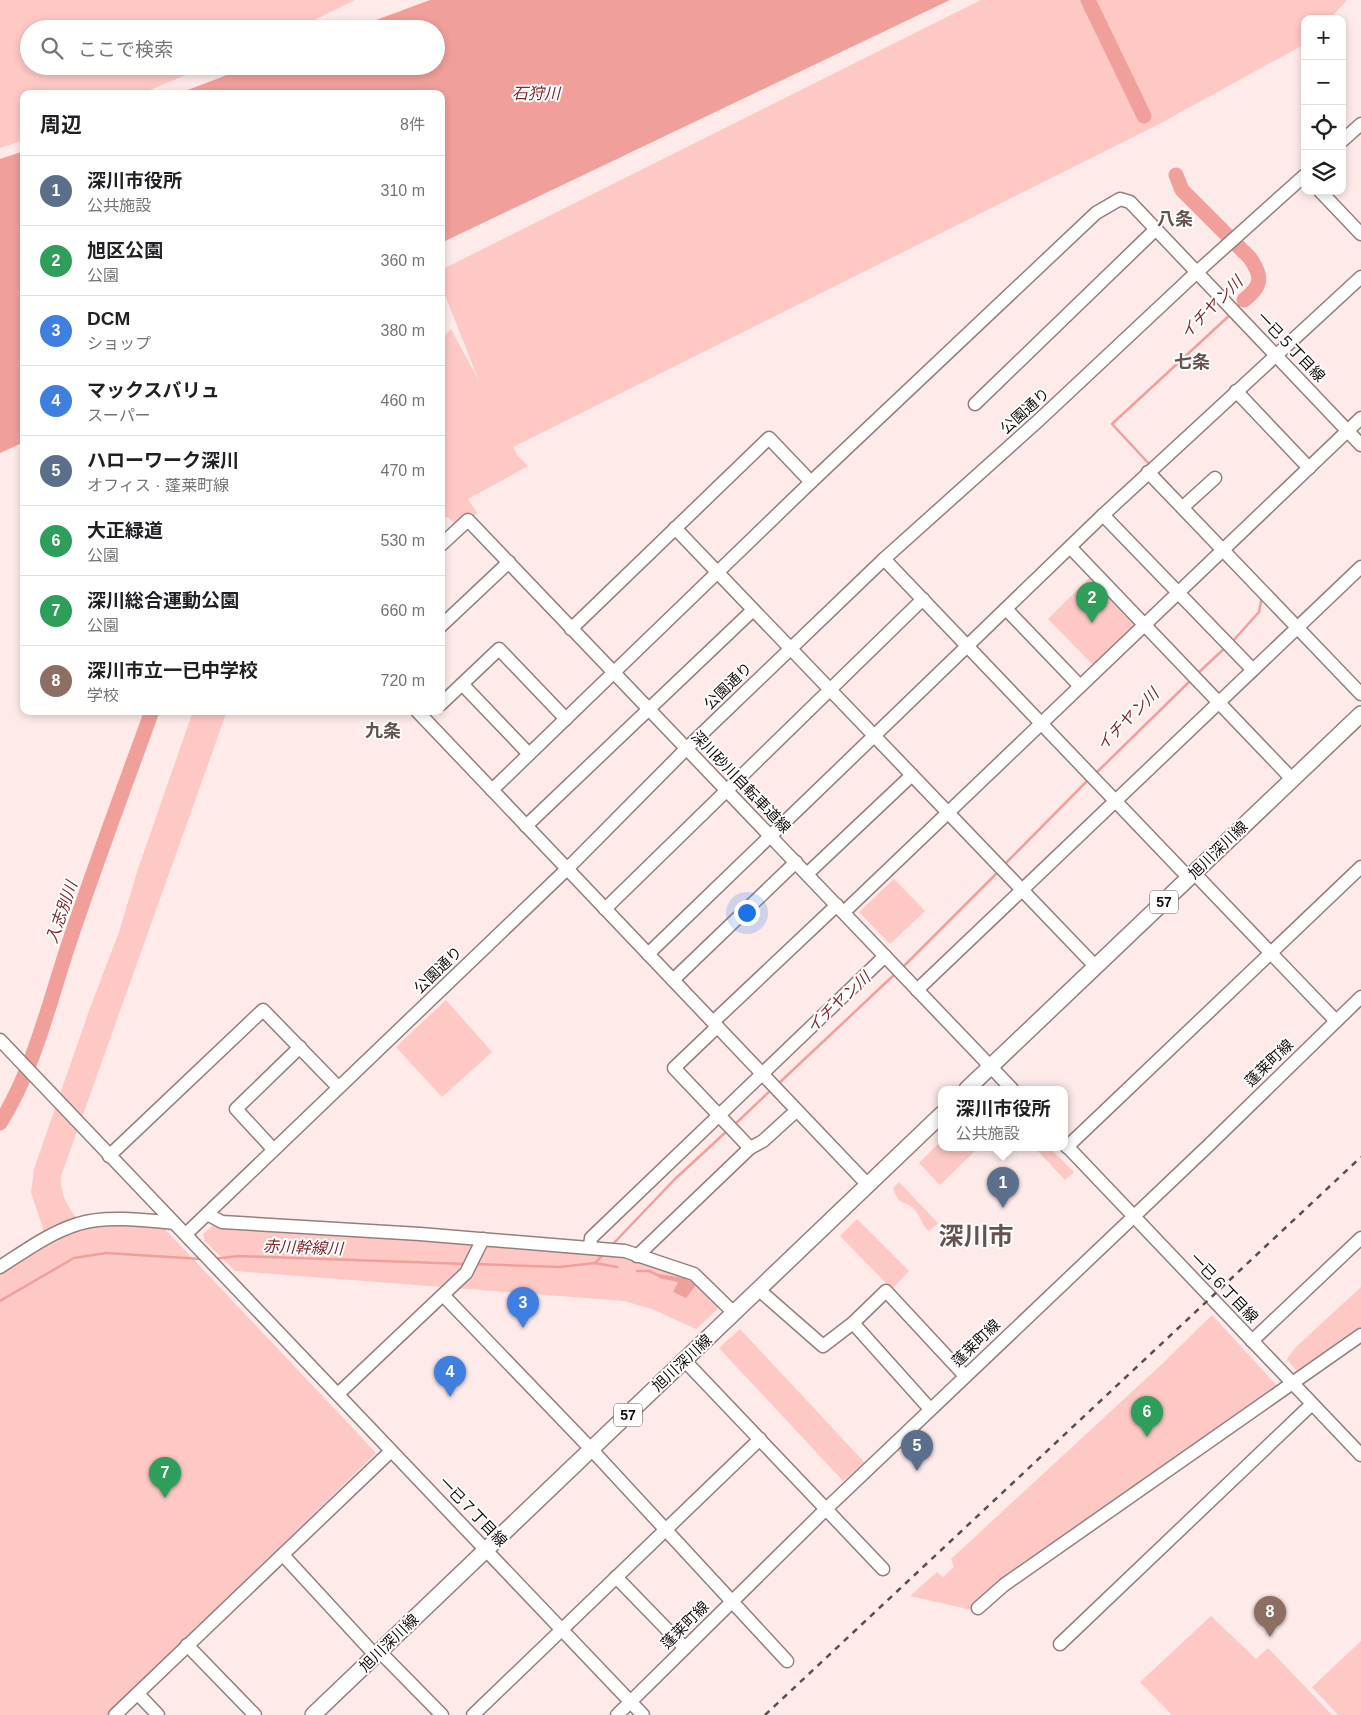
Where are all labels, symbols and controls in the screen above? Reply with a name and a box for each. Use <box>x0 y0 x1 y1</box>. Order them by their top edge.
map controls <box>1301 15 1346 195</box>
button: + <box>1301 15 1346 60</box>
search box <box>20 20 445 75</box>
icon: search <box>38 34 66 62</box>
text: ここで検索 <box>78 39 173 60</box>
button: − <box>1301 60 1346 105</box>
water label: 石狩川 <box>512 85 562 102</box>
button: locate <box>1301 105 1346 150</box>
text: 周辺 <box>40 113 82 136</box>
text: 8件 <box>400 116 425 133</box>
button: layers <box>1301 150 1346 195</box>
text: 深川市役所 <box>87 170 182 191</box>
text: 1 <box>52 182 60 199</box>
text: 310 m <box>381 182 425 199</box>
text: 公共施設 <box>87 197 151 214</box>
district label: 八条 <box>1157 209 1193 229</box>
text: 旭区公園 <box>87 240 163 261</box>
text: 2 <box>52 252 60 269</box>
text: 360 m <box>381 252 425 269</box>
text: 公園 <box>87 267 119 284</box>
water label: イチヤン川 <box>1177 272 1247 342</box>
text: DCM <box>87 308 130 329</box>
street label: 一已５丁目線 <box>1254 308 1329 385</box>
text: 3 <box>52 322 60 339</box>
text: 380 m <box>381 322 425 339</box>
text: ショップ <box>87 335 151 352</box>
district label: 七条 <box>1174 352 1210 372</box>
text: マックスバリュ <box>87 380 219 401</box>
street label: 公園通り <box>997 384 1053 437</box>
text: 4 <box>52 392 60 409</box>
text: 460 m <box>381 392 425 409</box>
text: スーパー <box>87 407 151 424</box>
text: ハローワーク深川 <box>87 450 239 471</box>
text: 5 <box>52 462 60 479</box>
text: 470 m <box>381 462 425 479</box>
text: オフィス · 蓬莱町線 <box>87 477 229 494</box>
text: 大正緑道 <box>87 520 163 541</box>
text: 6 <box>52 532 60 549</box>
text: 530 m <box>381 532 425 549</box>
text: 公園 <box>87 547 119 564</box>
pin: 2 <box>1076 582 1108 623</box>
text: 深川総合運動公園 <box>87 590 239 611</box>
text: 7 <box>52 602 60 619</box>
text: 660 m <box>381 602 425 619</box>
text: 公園 <box>87 617 119 634</box>
street label: 公園通り <box>700 659 755 713</box>
text: 深川市立一已中学校 <box>87 660 258 681</box>
text: 8 <box>52 672 60 689</box>
text: 720 m <box>381 672 425 689</box>
water label: イチヤン川 <box>1093 684 1163 754</box>
text: 学校 <box>87 687 119 704</box>
district label: 九条 <box>365 721 401 741</box>
street label: 深川砂川自転車道線 <box>688 727 794 836</box>
street label: 旭川深川線 <box>1185 817 1251 882</box>
water label: 入志別川 <box>43 877 81 945</box>
road number: 57 <box>1150 890 1178 914</box>
your location <box>734 900 760 926</box>
street label: 公園通り <box>410 943 465 997</box>
water label: イチヤン川 <box>803 968 875 1036</box>
street label: 蓬莱町線 <box>1241 1036 1296 1090</box>
popup <box>938 1086 1068 1151</box>
text: 深川市役所 <box>955 1098 1051 1119</box>
text: 公共施設 <box>955 1125 1020 1142</box>
pin: 1 <box>987 1167 1019 1208</box>
district label: 深川市 <box>938 1222 1014 1250</box>
water label: 赤川幹線川 <box>263 1238 345 1257</box>
street label: 一已６丁目線 <box>1187 1249 1262 1326</box>
pin: 3 <box>507 1287 539 1328</box>
street label: 蓬莱町線 <box>948 1316 1003 1370</box>
street label: 旭川深川線 <box>648 1331 715 1394</box>
pin: 4 <box>434 1356 466 1397</box>
pin: 6 <box>1131 1396 1163 1437</box>
road number: 57 <box>614 1404 642 1426</box>
pin: 5 <box>901 1430 933 1471</box>
pin: 7 <box>149 1457 181 1498</box>
street label: 一已７丁目線 <box>436 1473 511 1550</box>
pin: 8 <box>1254 1596 1286 1637</box>
street label: 蓬莱町線 <box>657 1597 712 1652</box>
street label: 旭川深川線 <box>356 1610 422 1675</box>

